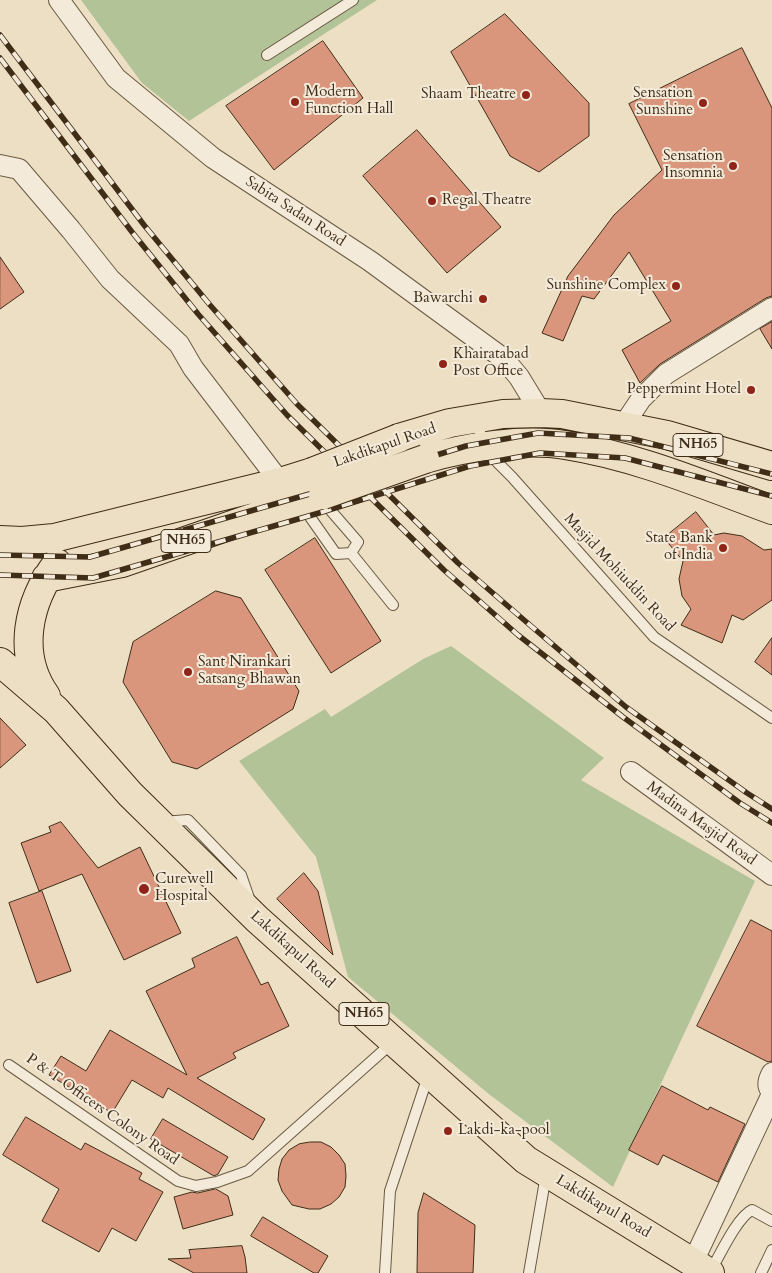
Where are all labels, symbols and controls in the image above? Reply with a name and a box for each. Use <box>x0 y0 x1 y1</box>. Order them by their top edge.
place label: Modern Function Hall <box>305 84 393 119</box>
place label: Sensation Sunshine <box>633 85 693 120</box>
place label: Shaam Theatre <box>421 86 516 104</box>
marker: Shaam Theatre <box>520 89 532 101</box>
marker: Modern Function Hall <box>289 96 301 108</box>
marker: Sensation Sunshine <box>697 97 709 109</box>
place label: Sensation Insomnia <box>663 148 723 183</box>
marker: Sensation Insomnia <box>727 160 739 172</box>
street label: Sabita Sadan Road <box>242 173 348 251</box>
place label: Regal Theatre <box>442 192 531 210</box>
marker: Regal Theatre <box>426 195 438 207</box>
place label: Sunshine Complex <box>547 277 666 295</box>
marker: Sunshine Complex <box>670 280 682 292</box>
place label: Bawarchi <box>413 290 473 308</box>
marker: Bawarchi <box>477 293 489 305</box>
place label: Khairatabad Post Office <box>453 346 529 381</box>
marker: Khairatabad Post Office <box>437 358 449 370</box>
place label: Peppermint Hotel <box>627 381 741 399</box>
marker: Peppermint Hotel <box>745 384 757 396</box>
street label: Lakdikapul Road <box>331 420 439 472</box>
road number: NH65 <box>673 434 723 456</box>
street label: Masjid Mohiuddin Road <box>560 510 678 636</box>
road number: NH65 <box>161 530 211 552</box>
place label: State Bank of India <box>645 530 713 565</box>
marker: State Bank of India <box>717 542 729 554</box>
place label: Sant Nirankari Satsang Bhawan <box>198 654 301 689</box>
marker: Sant Nirankari Satsang Bhawan <box>182 666 194 678</box>
street label: Madina Masjid Road <box>643 778 759 870</box>
place label: Curewell Hospital <box>155 871 213 906</box>
marker: Curewell Hospital <box>137 882 151 896</box>
street label: Lakdikapul Road <box>246 907 338 993</box>
road number: NH65 <box>339 1002 389 1026</box>
street label: P & T Officers Colony Road <box>22 1050 182 1170</box>
place label: Lakdi-ka-pool <box>458 1122 550 1140</box>
marker: Lakdi-ka-pool <box>442 1125 454 1137</box>
street label: Lakdikapul Road <box>552 1172 654 1242</box>

